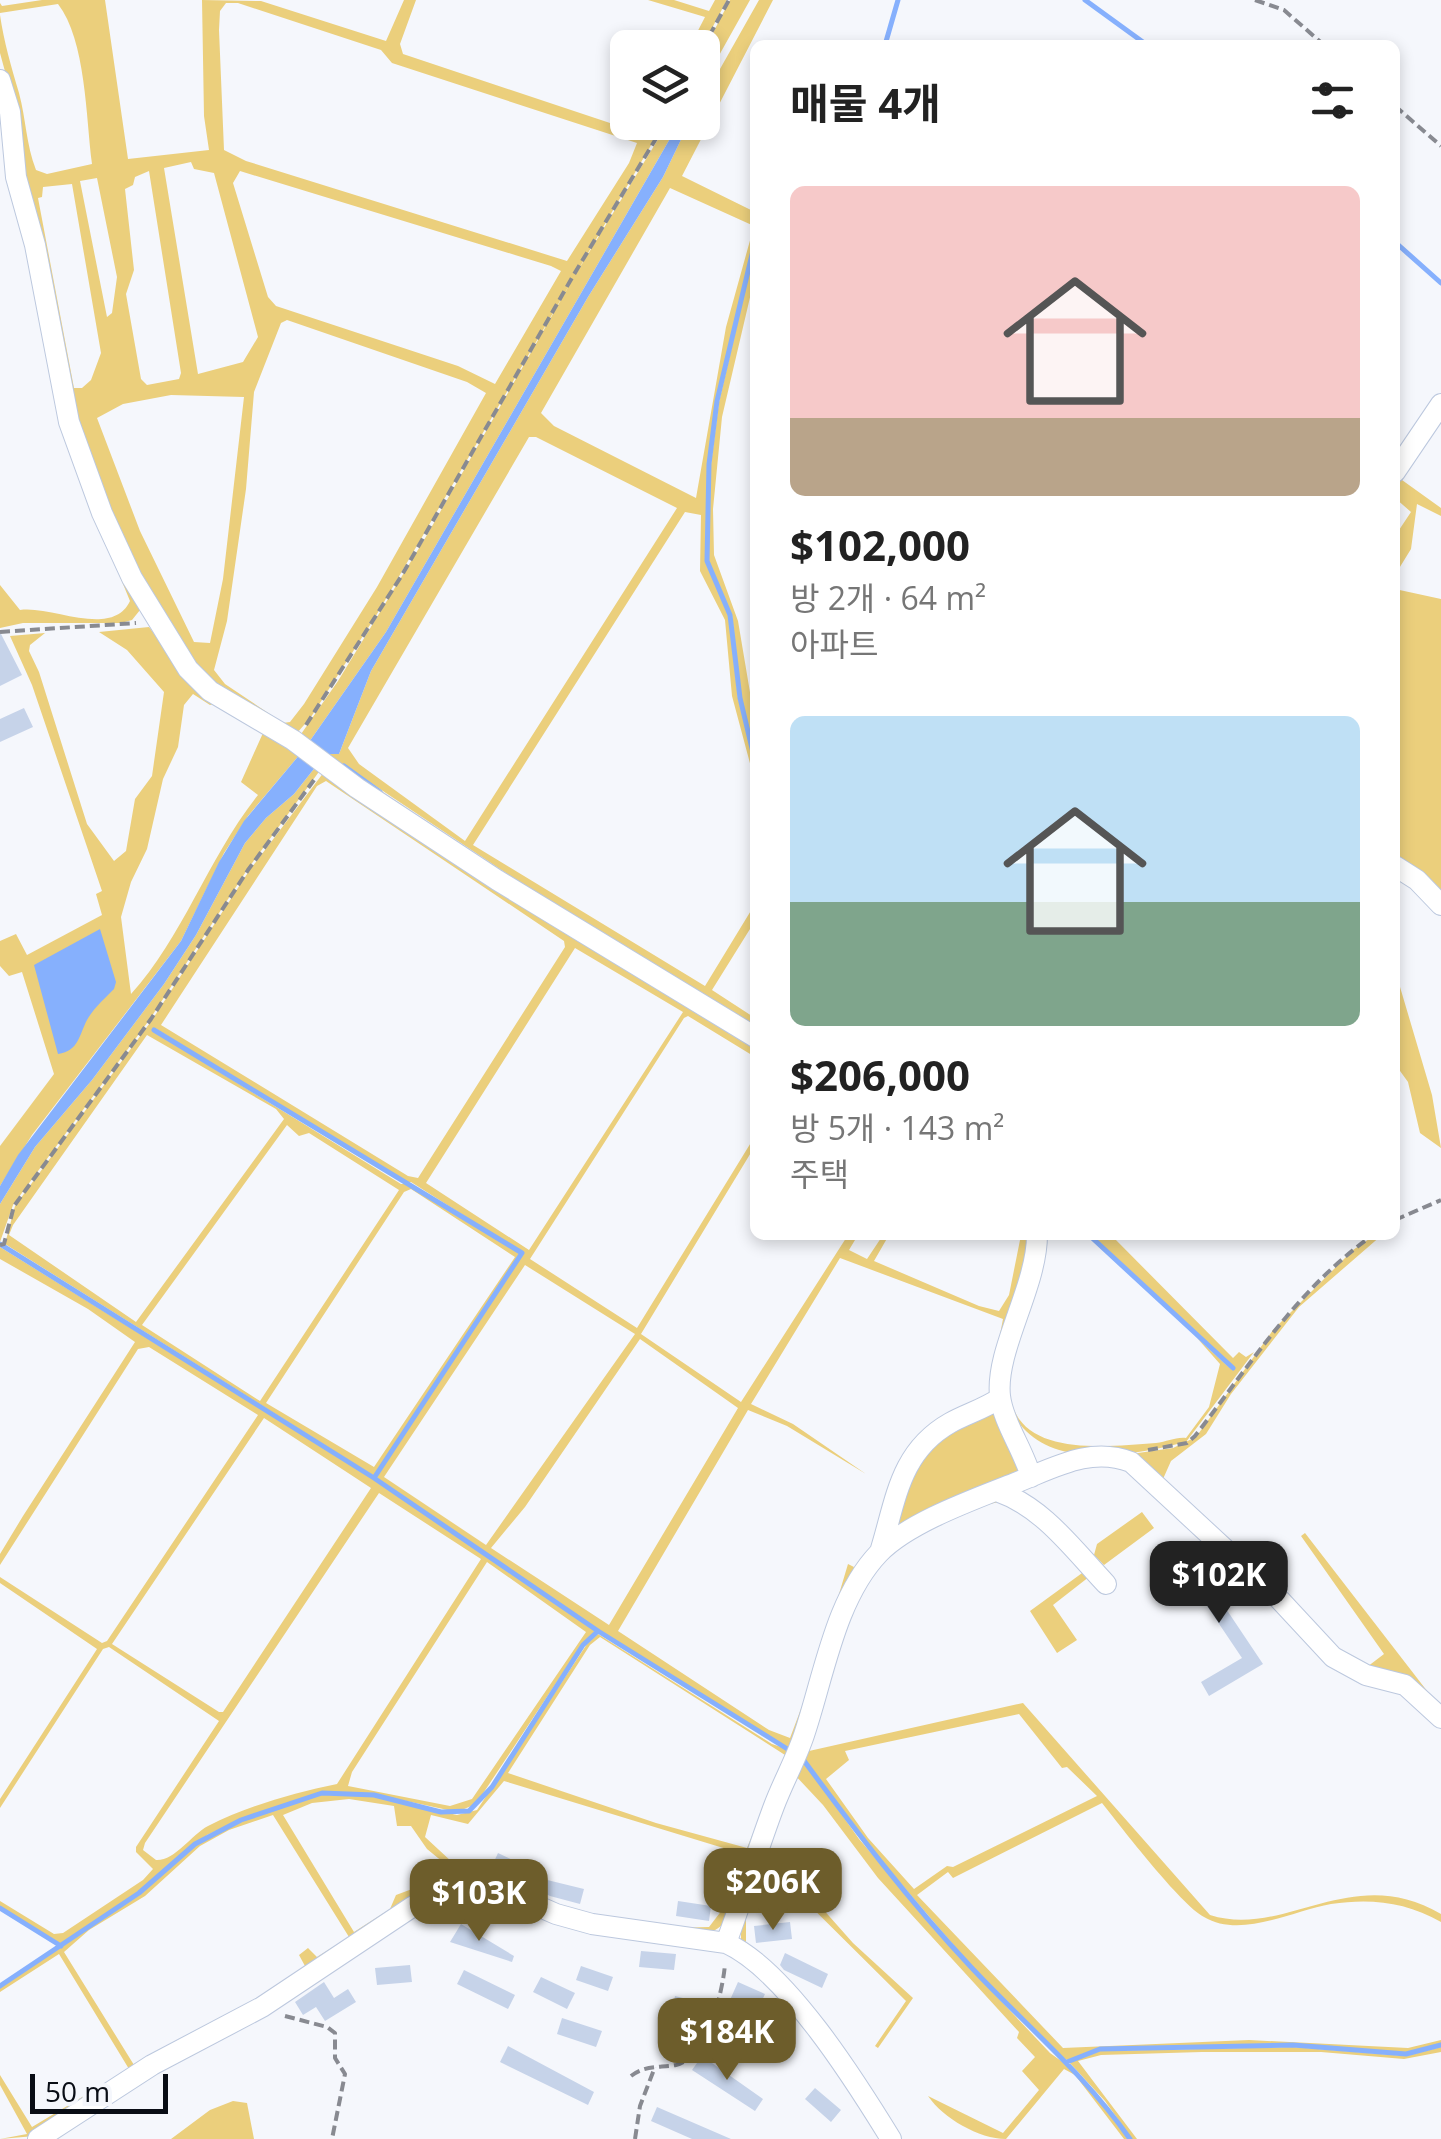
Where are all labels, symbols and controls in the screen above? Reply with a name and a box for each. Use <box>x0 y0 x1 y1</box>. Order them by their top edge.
map controls <box>610 30 720 140</box>
button: layers <box>610 30 720 140</box>
icon: filters <box>1305 73 1360 128</box>
text: 매물 4개 <box>790 74 941 131</box>
icon: home <box>985 251 1165 431</box>
text: $102,000 <box>790 516 970 573</box>
text: 방 2개 · 64 m² <box>790 576 986 619</box>
text: 아파트 <box>790 622 878 665</box>
icon: home <box>985 781 1165 961</box>
text: $206,000 <box>790 1046 970 1103</box>
text: 방 5개 · 143 m² <box>790 1106 1004 1149</box>
text: 주택 <box>790 1152 849 1195</box>
pin: $102K <box>1149 1541 1289 1626</box>
text: $102K <box>1172 1552 1266 1595</box>
pin: $206K <box>703 1848 843 1933</box>
pin: $103K <box>409 1859 549 1944</box>
text: $206K <box>726 1859 820 1902</box>
text: $103K <box>432 1870 526 1913</box>
pin: $184K <box>657 1998 797 2083</box>
text: $184K <box>680 2009 774 2052</box>
scale bar <box>30 2069 168 2114</box>
text: 50 m <box>45 2072 110 2110</box>

